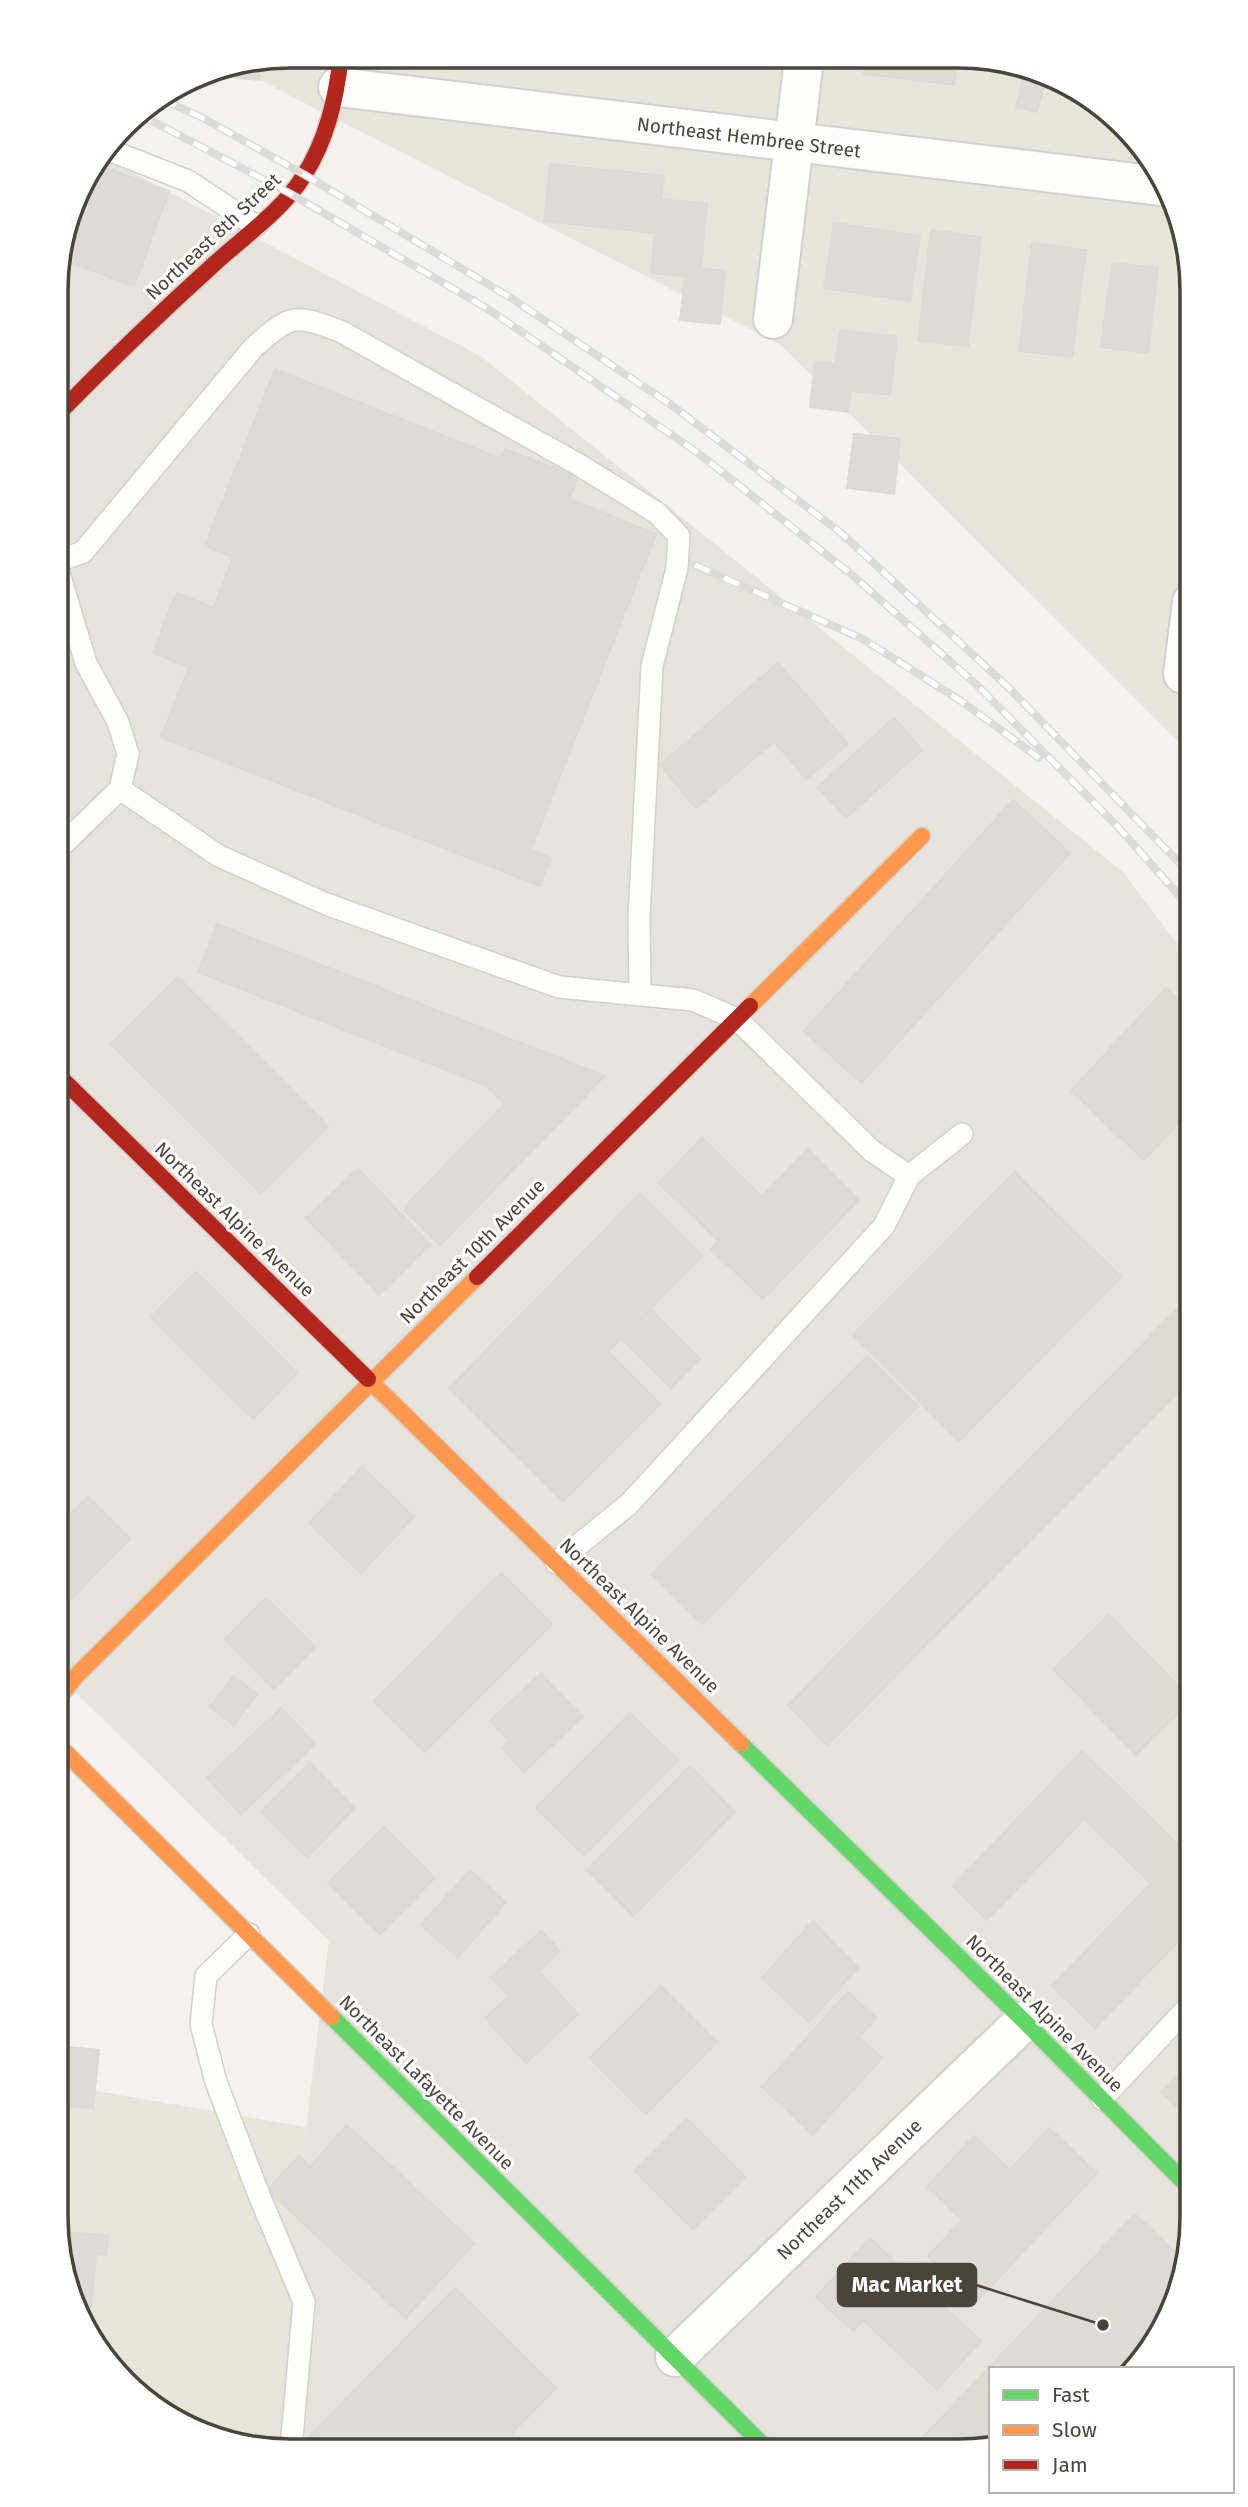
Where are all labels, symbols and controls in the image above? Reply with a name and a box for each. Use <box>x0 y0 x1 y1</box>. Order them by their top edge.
street label: Northeast Hembree Street <box>636 112 862 163</box>
street label: Northeast 8th Street <box>141 168 285 305</box>
street label: Northeast Alpine Avenue <box>150 1137 319 1302</box>
street label: Northeast 10th Avenue <box>395 1174 550 1329</box>
street label: Northeast Alpine Avenue <box>555 1533 724 1698</box>
street label: Northeast Alpine Avenue <box>961 1930 1128 2097</box>
street label: Northeast Lafayette Avenue <box>335 1990 519 2174</box>
street label: Northeast 11th Avenue <box>772 2114 927 2265</box>
callout: Mac Market <box>838 2264 976 2306</box>
text: Mac Market <box>852 2272 963 2298</box>
legend <box>989 2367 1234 2493</box>
text: Fast <box>1052 2382 1090 2408</box>
text: Slow <box>1052 2417 1097 2443</box>
text: Jam <box>1052 2452 1088 2478</box>

